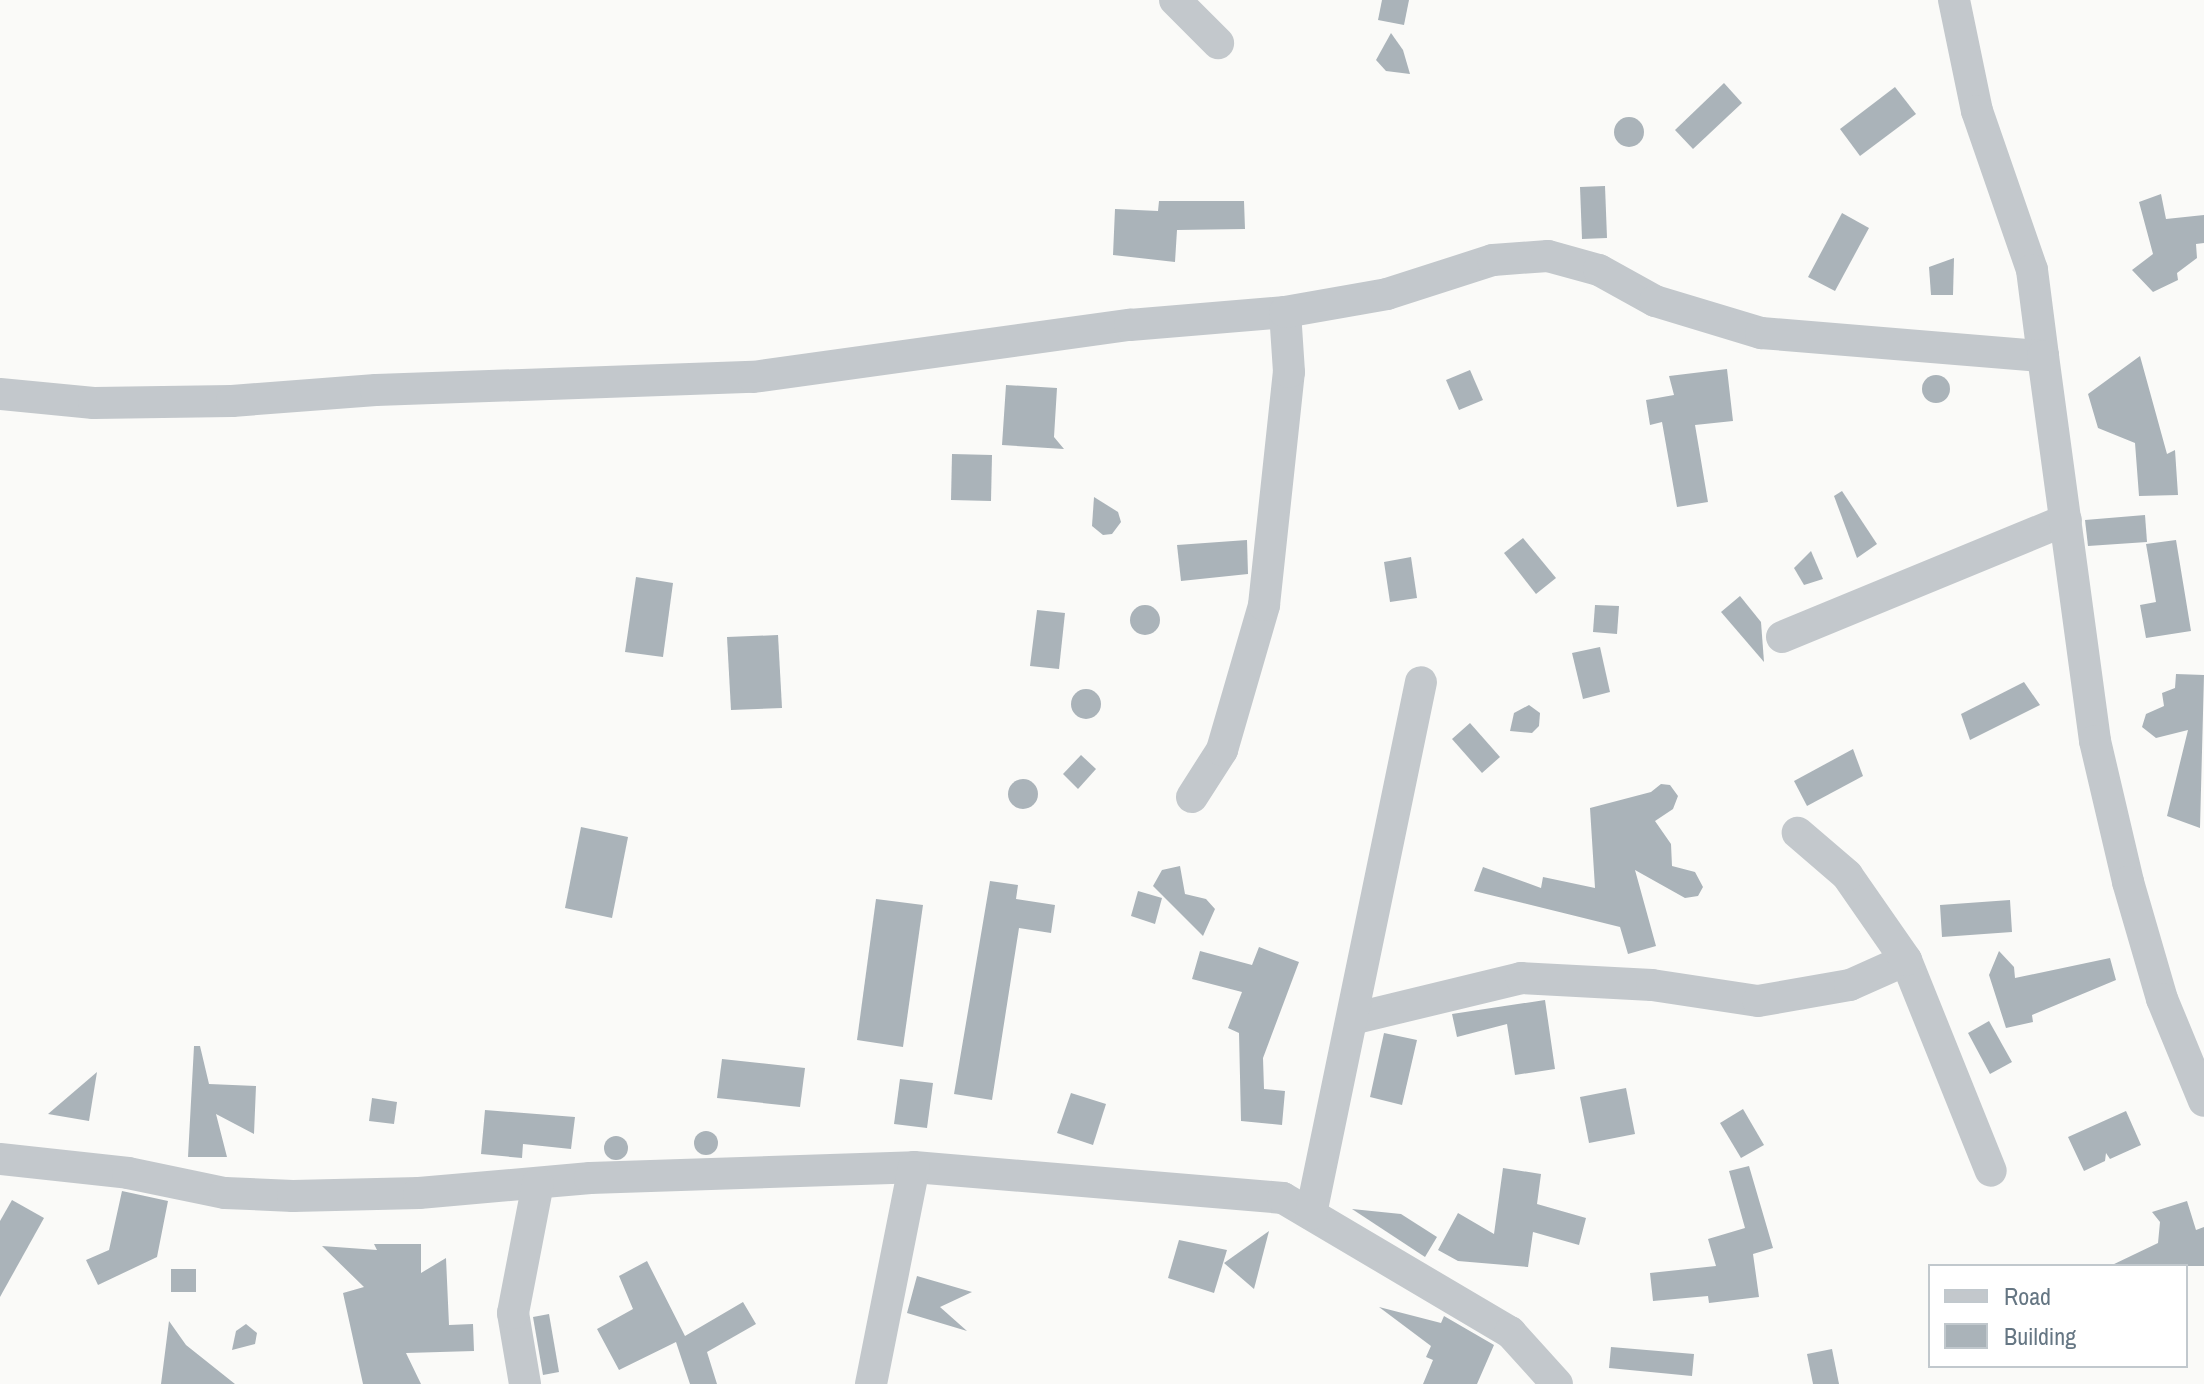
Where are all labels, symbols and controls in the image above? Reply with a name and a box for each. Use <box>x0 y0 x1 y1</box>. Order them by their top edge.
legend <box>1928 1264 2188 1368</box>
text: Road <box>2004 1280 2051 1312</box>
text: Building <box>2004 1320 2076 1352</box>

